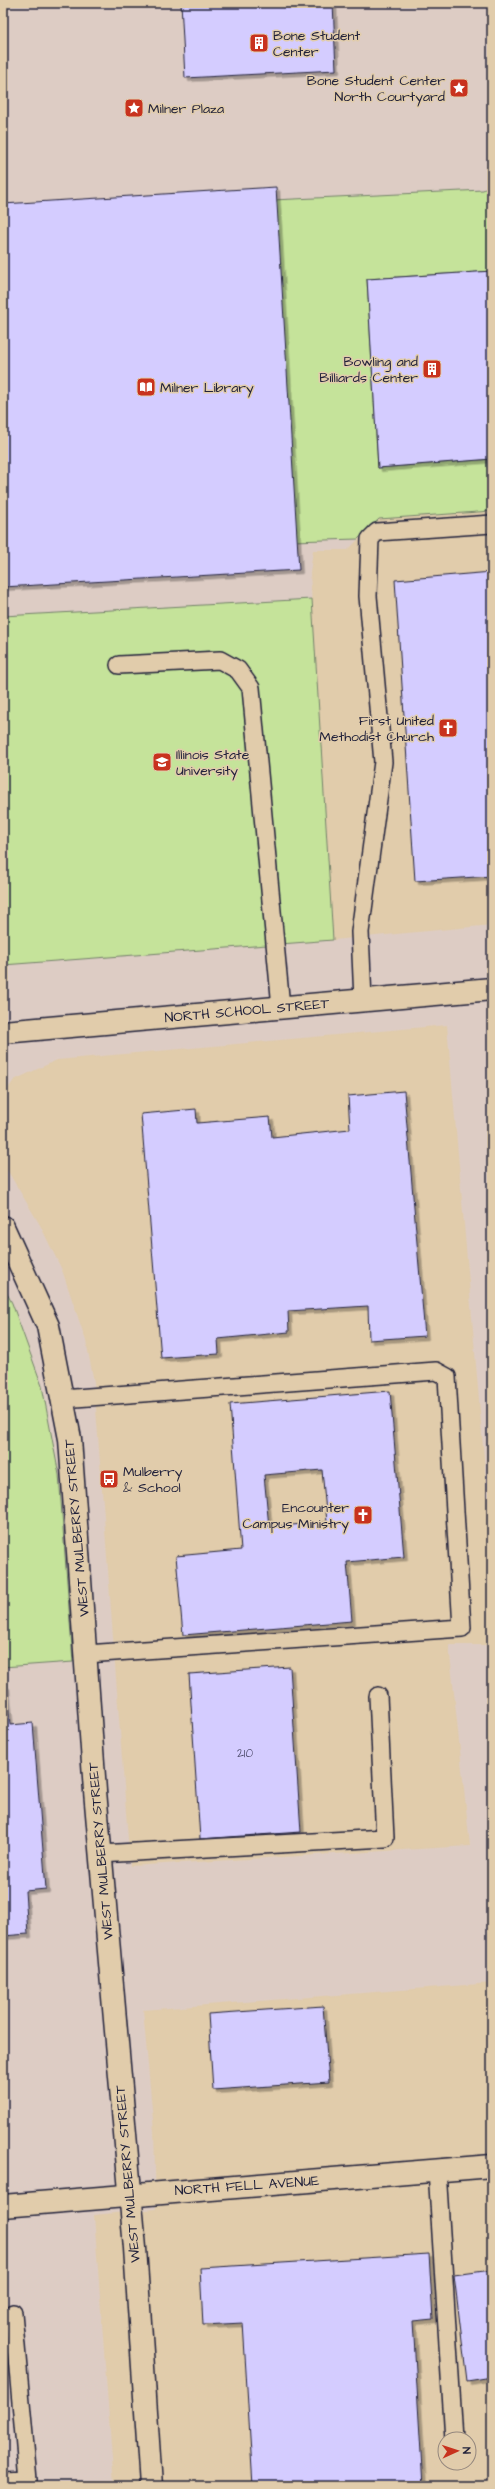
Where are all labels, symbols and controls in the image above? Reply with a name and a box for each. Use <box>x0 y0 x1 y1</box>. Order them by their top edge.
place label: Bone Student Center <box>273 26 361 62</box>
building icon: Bone Student Center <box>248 32 270 54</box>
place label: Bone Student Center North Courtyard <box>307 71 445 107</box>
place icon: Bone Student Center North Courtyard <box>448 77 470 99</box>
place icon: Milner Plaza <box>123 97 145 119</box>
place label: Milner Plaza <box>148 99 224 119</box>
place label: Bowling and Billiards Center <box>319 352 418 388</box>
building icon: Bowling and Billiards Center <box>421 358 443 380</box>
library icon: Milner Library <box>135 376 157 398</box>
place label: Milner Library <box>160 378 254 398</box>
place label: First United Methodist Church <box>319 711 434 747</box>
church icon: First United Methodist Church <box>437 717 459 739</box>
place label: Illinois State University <box>176 745 250 781</box>
school or university icon: Illinois State University <box>151 751 173 773</box>
street label: NORTH SCHOOL STREET <box>164 994 331 1028</box>
street label: WEST MULBERRY STREET <box>59 1438 95 1618</box>
place label: Mulberry & School <box>123 1462 183 1498</box>
bus stop icon: Mulberry & School <box>98 1468 120 1490</box>
place label: Encounter Campus Ministry <box>243 1498 349 1534</box>
church icon: Encounter Campus Ministry <box>352 1504 374 1526</box>
house number: 210 <box>237 1745 253 1762</box>
street label: WEST MULBERRY STREET <box>83 1761 119 1941</box>
street label: WEST MULBERRY STREET <box>110 2084 146 2264</box>
street label: NORTH FELL AVENUE <box>174 2171 321 2201</box>
north arrow <box>437 2431 477 2471</box>
text: N <box>459 2447 474 2454</box>

